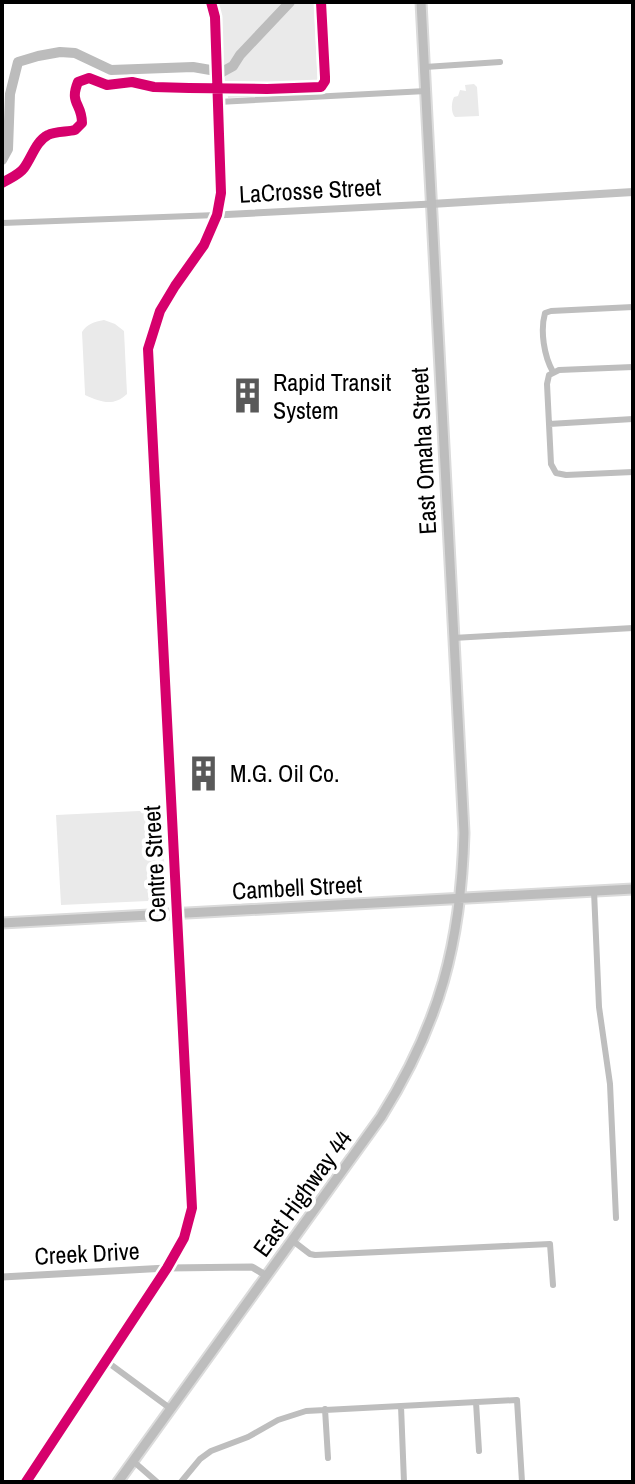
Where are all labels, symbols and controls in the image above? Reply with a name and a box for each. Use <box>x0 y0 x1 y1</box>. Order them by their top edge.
street label: LaCrosse Street <box>238 170 382 210</box>
place label: Rapid Transit System <box>273 366 392 426</box>
street label: East Omaha Street <box>403 366 443 535</box>
building icon: Rapid Transit System <box>228 377 266 415</box>
building icon: M.G. Oil Co. <box>185 754 223 792</box>
place label: M.G. Oil Co. <box>230 757 339 789</box>
street label: Centre Street <box>135 804 173 923</box>
street label: Cambell Street <box>231 868 363 906</box>
street label: East Highway 44 <box>245 1123 359 1263</box>
street label: Creek Drive <box>34 1234 140 1272</box>

